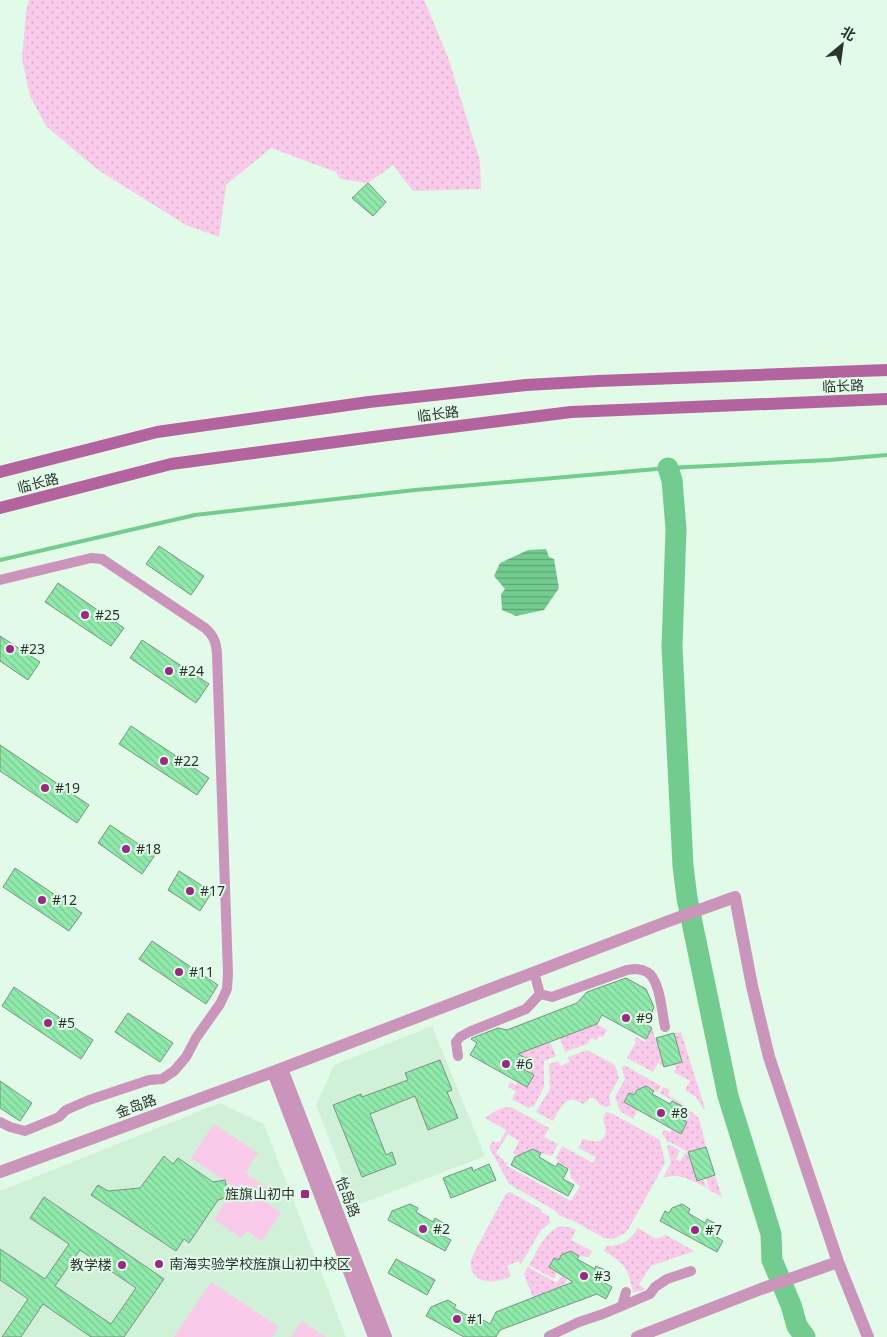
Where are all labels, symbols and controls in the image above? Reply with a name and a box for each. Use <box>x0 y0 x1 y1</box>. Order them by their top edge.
north arrow <box>817 20 867 70</box>
text: 北 <box>838 21 859 45</box>
street label: 临长路 <box>822 375 864 396</box>
street label: 临长路 <box>416 402 460 425</box>
street label: 临长路 <box>15 468 61 497</box>
place label: #25 <box>95 605 120 624</box>
marker: #25 <box>79 609 91 621</box>
place label: #23 <box>20 639 45 658</box>
marker: #23 <box>4 643 16 655</box>
place label: #24 <box>179 661 204 680</box>
marker: #24 <box>163 665 175 677</box>
place label: #22 <box>174 751 199 770</box>
marker: #22 <box>158 755 170 767</box>
place label: #19 <box>55 778 80 797</box>
marker: #19 <box>39 782 51 794</box>
place label: #18 <box>136 839 161 858</box>
marker: #18 <box>120 843 132 855</box>
place label: #17 <box>200 881 225 900</box>
marker: #17 <box>184 885 196 897</box>
place label: #12 <box>52 890 77 909</box>
marker: #12 <box>36 894 48 906</box>
place label: #11 <box>189 962 214 981</box>
marker: #11 <box>173 966 185 978</box>
place label: #9 <box>636 1008 653 1027</box>
marker: #9 <box>620 1012 632 1024</box>
place label: #5 <box>58 1013 75 1032</box>
marker: #5 <box>42 1017 54 1029</box>
place label: #6 <box>516 1054 533 1073</box>
marker: #6 <box>500 1058 512 1070</box>
street label: 金岛路 <box>113 1089 159 1122</box>
place label: #8 <box>671 1103 688 1122</box>
marker: #8 <box>655 1107 667 1119</box>
street label: 怡岛路 <box>332 1174 365 1220</box>
place label: 旌旗山初中 <box>225 1184 295 1203</box>
marker: 旌旗山初中 <box>299 1188 311 1200</box>
place label: #2 <box>433 1219 450 1238</box>
place label: #7 <box>705 1220 722 1239</box>
marker: #2 <box>417 1223 429 1235</box>
marker: #7 <box>689 1224 701 1236</box>
place label: 南海实验学校旌旗山初中校区 <box>169 1254 351 1273</box>
place label: 教学楼 <box>70 1255 112 1274</box>
marker: 南海实验学校旌旗山初中校区 <box>153 1258 165 1270</box>
marker: 教学楼 <box>116 1259 128 1271</box>
place label: #3 <box>594 1266 611 1285</box>
marker: #3 <box>578 1270 590 1282</box>
place label: #1 <box>467 1309 484 1328</box>
marker: #1 <box>451 1313 463 1325</box>

